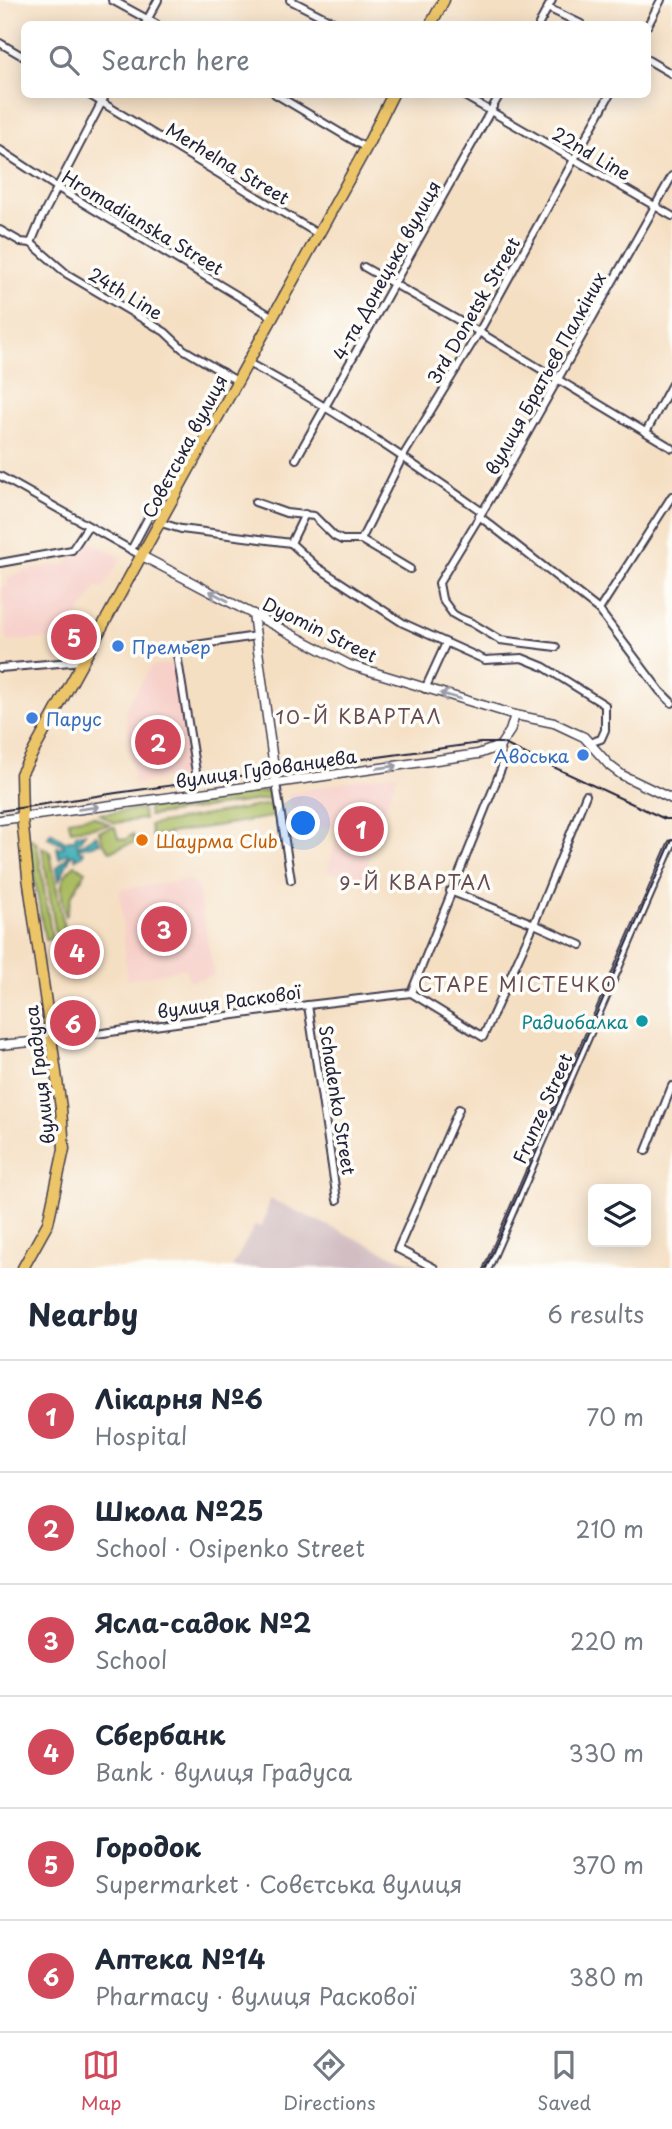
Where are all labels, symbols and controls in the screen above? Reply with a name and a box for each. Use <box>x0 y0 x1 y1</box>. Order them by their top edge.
search box <box>21 21 651 98</box>
text: Search here <box>101 40 250 79</box>
icon: search <box>45 41 83 79</box>
street label: Merhelna Street <box>161 115 295 211</box>
street label: 22nd Line <box>548 120 636 186</box>
street label: Hromadianska Street <box>57 163 229 281</box>
street label: 4-та Донецька вулиця <box>325 175 447 365</box>
street label: 3rd Donetsk Street <box>420 232 526 388</box>
street label: 24th Line <box>84 260 168 326</box>
street label: вулиця Братьєв Палкіних <box>478 267 612 479</box>
street label: Совєтська вулиця <box>135 369 233 523</box>
one-way arrow <box>209 589 230 602</box>
street label: Dyomin Street <box>258 590 382 668</box>
pin: 5 <box>51 611 97 663</box>
place label: Премьер <box>132 633 211 660</box>
marker: Премьер <box>110 638 126 654</box>
one-way arrow <box>439 688 461 701</box>
district label: 10-Й КВАРТАЛ <box>276 702 442 730</box>
place label: Парус <box>46 705 102 732</box>
marker: Парус <box>24 710 40 726</box>
pin: 2 <box>135 716 181 768</box>
street label: вулиця Гудованцева <box>174 742 359 794</box>
place label: Авоська <box>494 742 570 769</box>
marker: Авоська <box>575 747 591 763</box>
one-way arrow <box>376 760 398 773</box>
one-way arrow <box>77 802 100 815</box>
pin: 1 <box>338 803 384 855</box>
your location <box>286 806 320 840</box>
place label: Шаурма Club <box>156 827 278 854</box>
marker: Шаурма Club <box>134 832 150 848</box>
district label: 9-Й КВАРТАЛ <box>339 868 493 896</box>
pin: 3 <box>141 903 187 955</box>
pin: 4 <box>54 926 100 978</box>
district label: СТАРЕ МІСТЕЧКО <box>418 970 618 998</box>
street label: вулиця Раскової <box>155 977 304 1024</box>
pin: 6 <box>50 997 96 1049</box>
street label: вулиця Градуса <box>17 1003 61 1146</box>
place label: Радиобалка <box>521 1008 629 1035</box>
marker: Радиобалка <box>634 1013 650 1029</box>
street label: Schadenko Street <box>313 1023 363 1177</box>
street label: Frunze Street <box>506 1048 578 1168</box>
map controls <box>588 1184 651 1247</box>
button: layers <box>588 1184 651 1247</box>
text: Nearby <box>28 1291 138 1336</box>
text: 6 results <box>548 1296 644 1331</box>
text: Лікарня №6 <box>95 1379 263 1418</box>
text: 1 <box>46 1399 57 1434</box>
text: 70 m <box>586 1399 644 1434</box>
text: Hospital <box>95 1418 187 1453</box>
text: Школа №25 <box>95 1491 264 1530</box>
text: 2 <box>43 1511 59 1546</box>
text: 210 m <box>576 1511 644 1546</box>
text: School · Osipenko Street <box>95 1530 365 1565</box>
text: Ясла-садок №2 <box>95 1603 311 1642</box>
text: 3 <box>43 1623 59 1658</box>
text: 220 m <box>570 1623 644 1658</box>
text: School <box>95 1642 167 1677</box>
text: Сбербанк <box>95 1715 225 1754</box>
text: 4 <box>43 1735 59 1770</box>
text: 330 m <box>568 1735 644 1770</box>
text: Bank · вулиця Градуса <box>95 1754 352 1789</box>
text: Городок <box>95 1827 201 1866</box>
text: 5 <box>44 1847 58 1882</box>
text: 370 m <box>571 1847 644 1882</box>
text: Supermarket · Совєтська вулиця <box>95 1866 463 1901</box>
text: Аптека №14 <box>95 1939 265 1978</box>
text: 6 <box>43 1959 59 1994</box>
text: 380 m <box>569 1959 644 1994</box>
text: Pharmacy · вулиця Раскової <box>95 1978 416 2013</box>
tab: Map <box>81 2046 121 2116</box>
tab: Directions <box>283 2046 376 2116</box>
tab: Saved <box>537 2046 591 2116</box>

